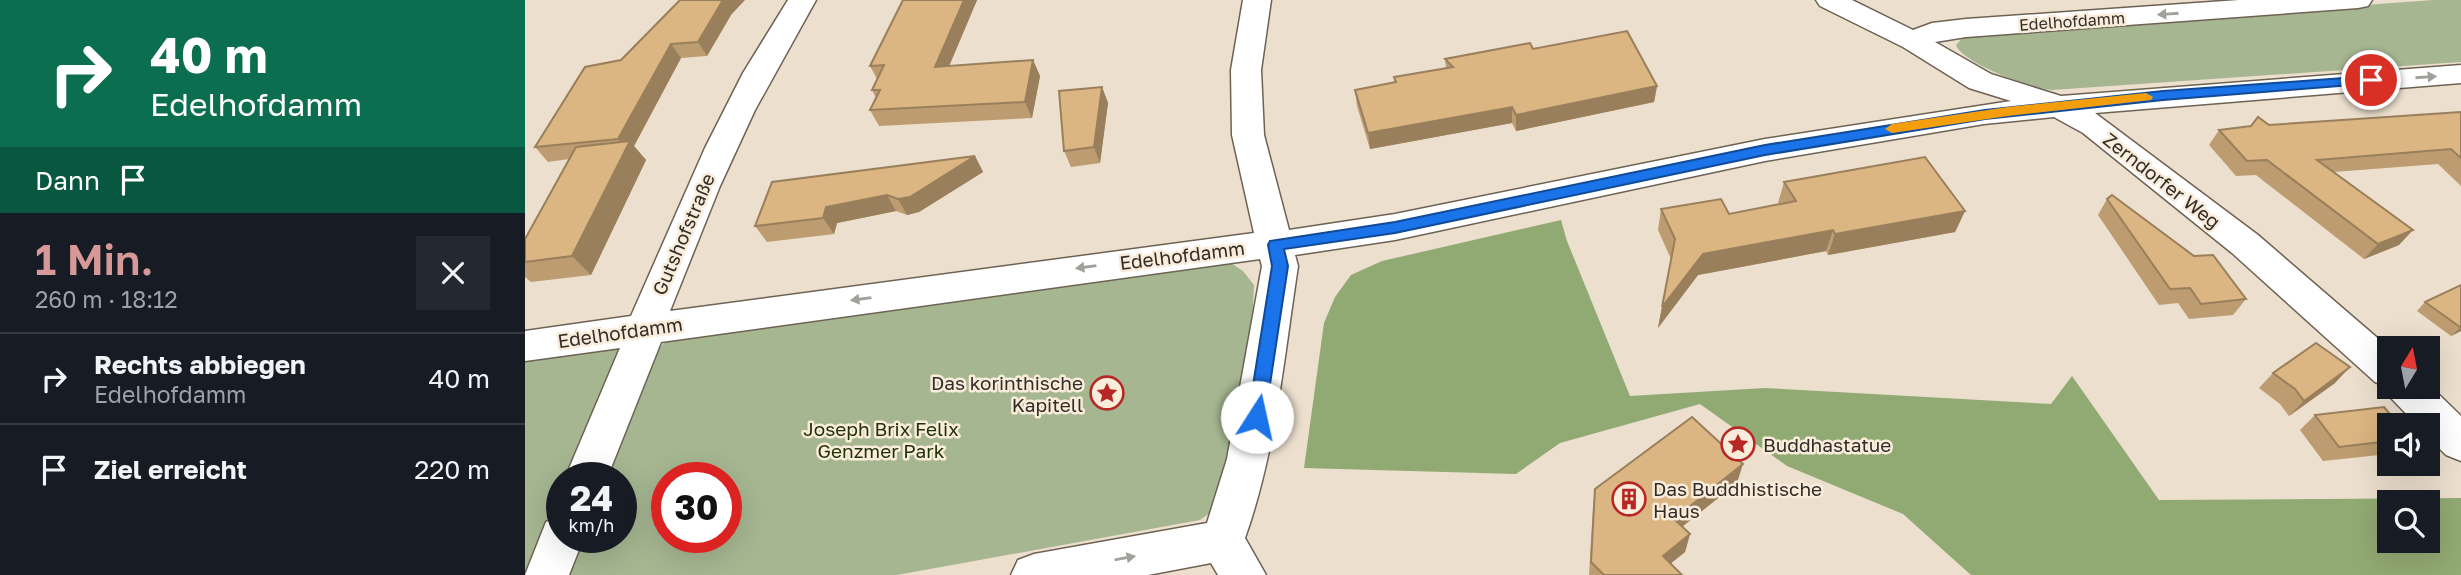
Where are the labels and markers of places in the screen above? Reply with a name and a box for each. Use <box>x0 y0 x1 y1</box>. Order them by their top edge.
pin <box>2341 50 2401 110</box>
place label: Das korinthische Kapitell <box>931 371 1083 416</box>
place icon: Das korinthische Kapitell <box>1088 374 1126 412</box>
place icon: Buddhastatue <box>1719 425 1757 463</box>
place label: Buddhastatue <box>1763 433 1891 456</box>
place label: Das Buddhistische Haus <box>1653 477 1822 522</box>
building icon: Das Buddhistische Haus <box>1610 480 1648 518</box>

